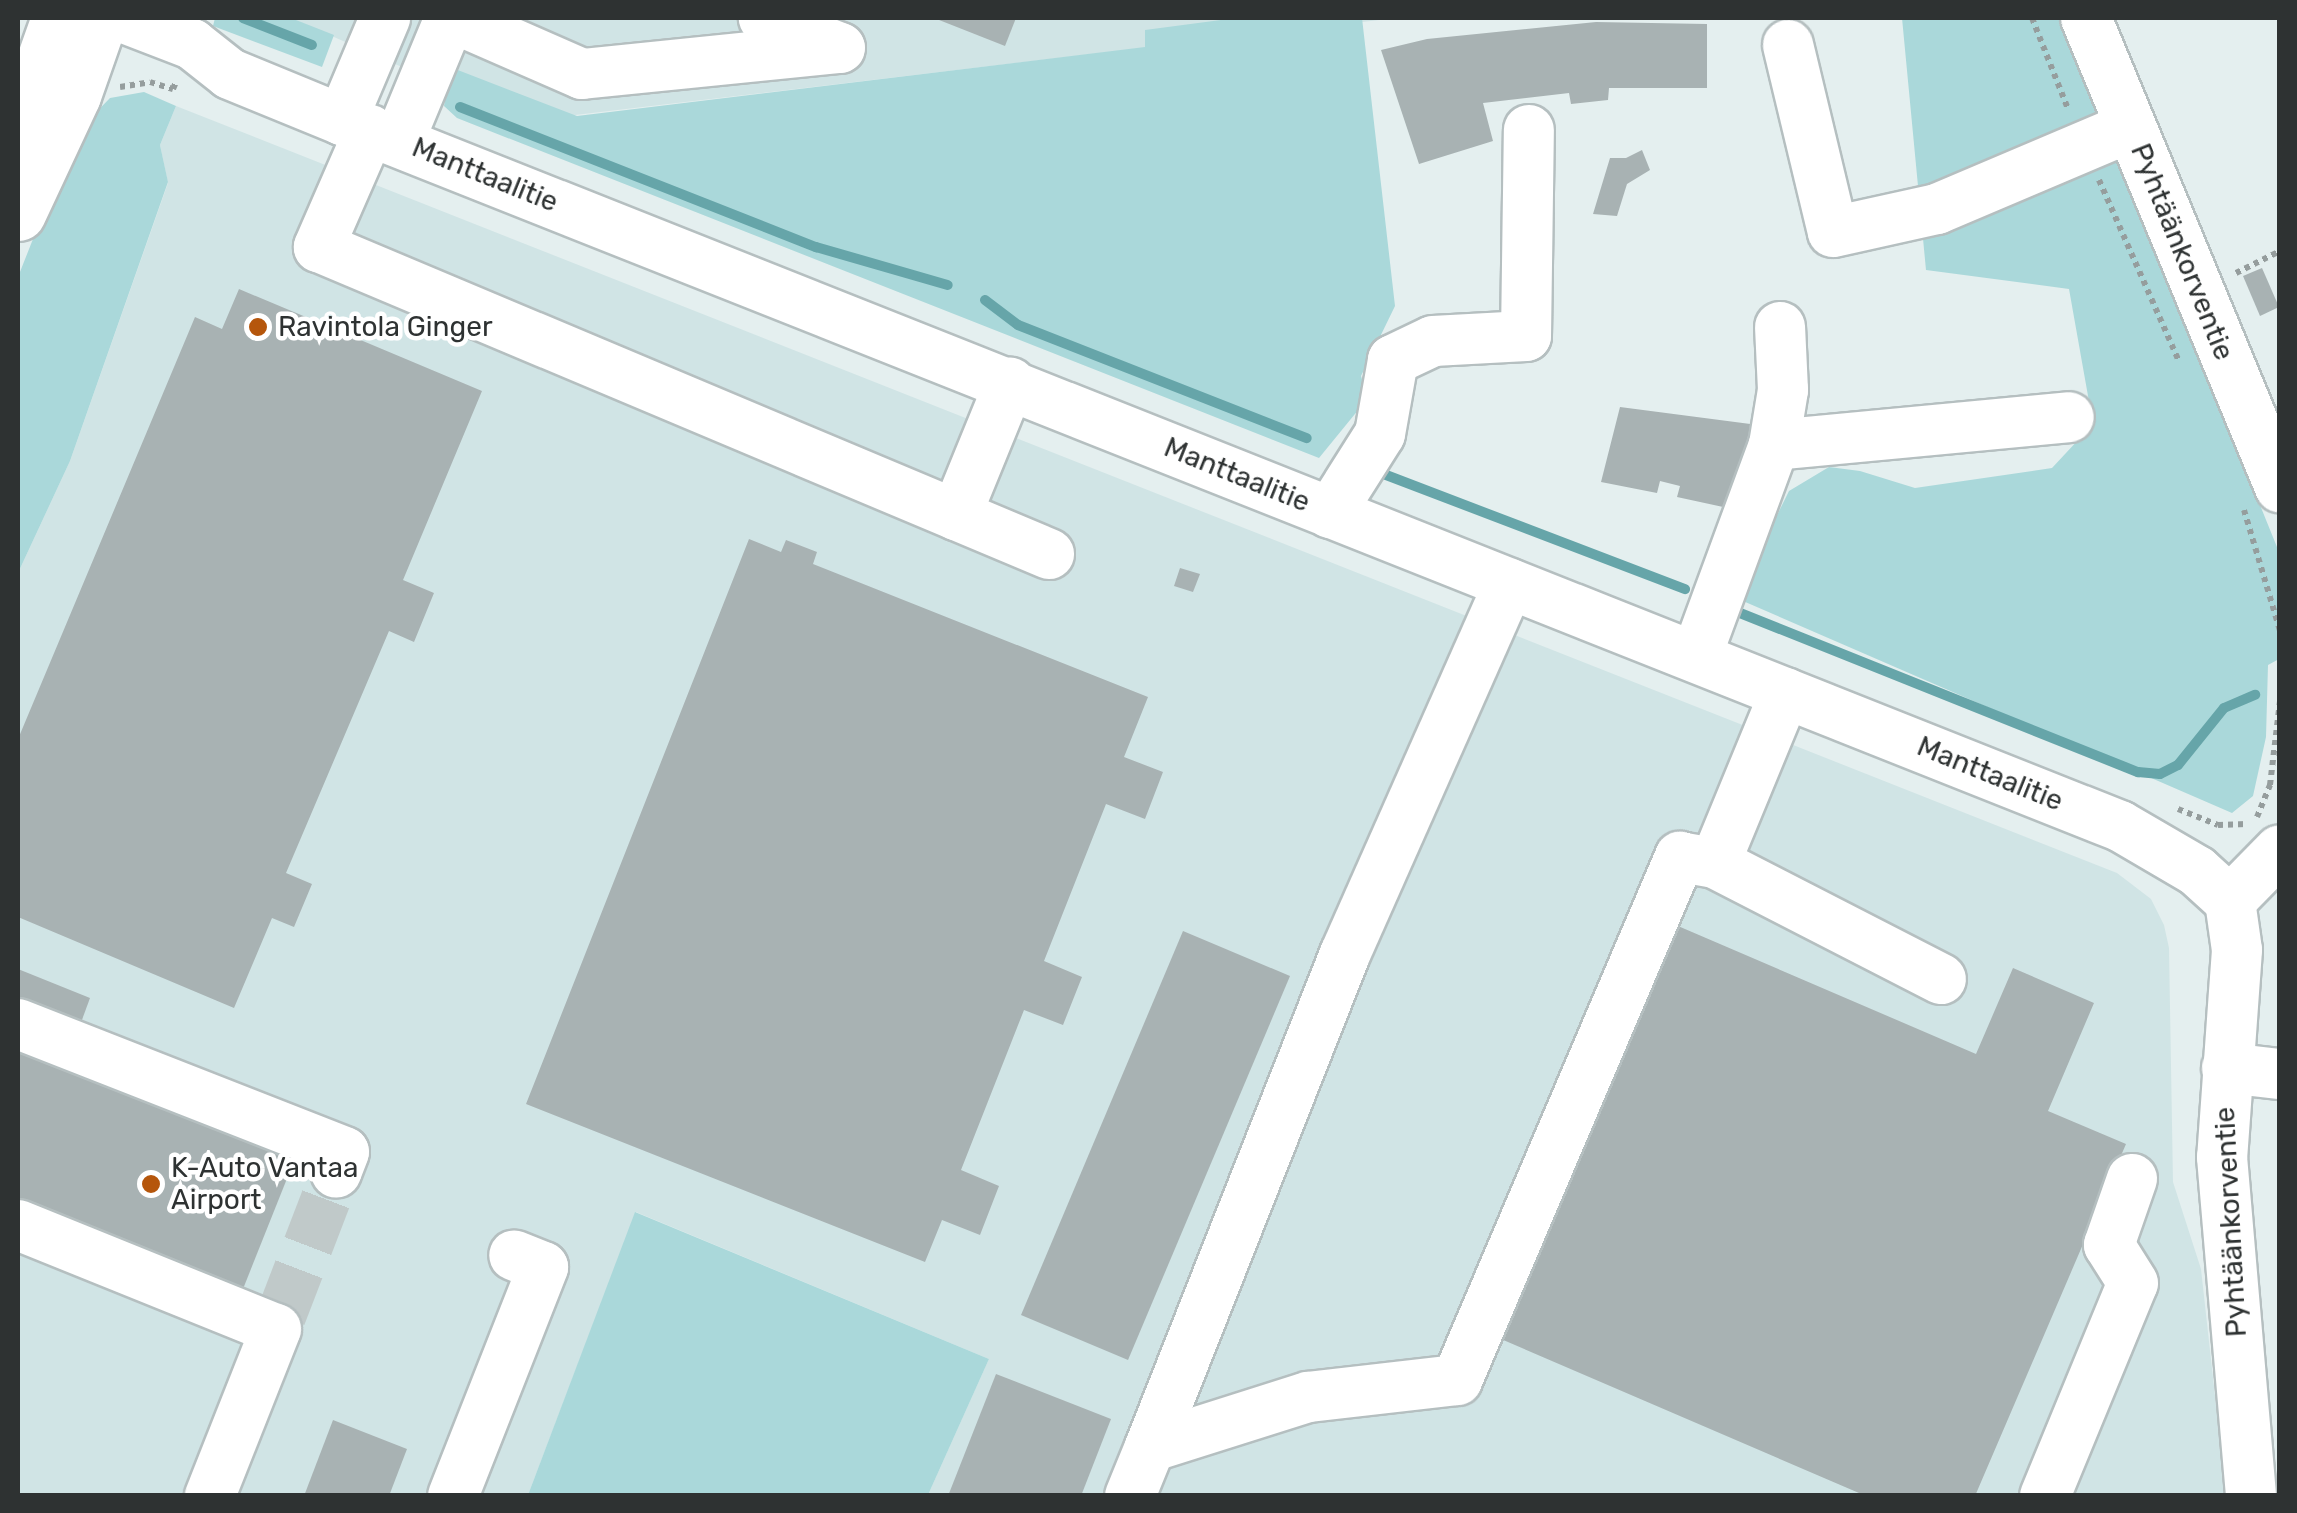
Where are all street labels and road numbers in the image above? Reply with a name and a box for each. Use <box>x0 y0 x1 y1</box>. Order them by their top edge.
street label: Manttaalitie <box>407 131 563 219</box>
street label: Pyhtäänkorventie <box>2123 139 2241 365</box>
street label: Manttaalitie <box>1159 431 1315 519</box>
street label: Manttaalitie <box>1912 730 2068 818</box>
street label: Pyhtäänkorventie <box>2208 1106 2254 1338</box>

